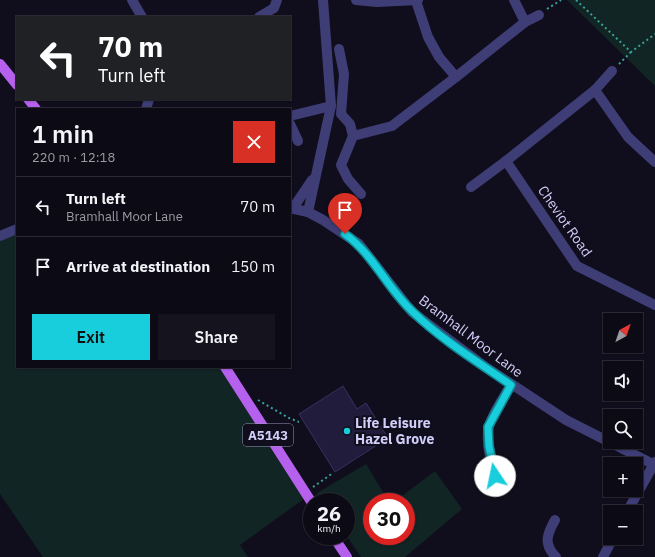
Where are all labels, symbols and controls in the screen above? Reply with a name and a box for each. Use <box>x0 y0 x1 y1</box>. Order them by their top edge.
text: 70 m <box>98 28 163 65</box>
icon: left <box>32 32 84 84</box>
text: Turn left <box>98 64 166 87</box>
text: 1 min <box>32 118 94 150</box>
button: close <box>233 121 275 163</box>
text: 220 m · 12:18 <box>32 149 115 166</box>
street label: Cheviot Road <box>534 182 596 260</box>
text: Turn left <box>66 189 126 208</box>
pin <box>328 193 362 234</box>
icon: left <box>32 196 54 218</box>
text: 70 m <box>240 197 275 216</box>
icon: arrive <box>334 199 356 221</box>
text: Bramhall Moor Lane <box>66 208 183 225</box>
icon: arrive <box>32 256 54 278</box>
text: Arrive at destination <box>66 257 210 276</box>
text: 150 m <box>231 257 275 276</box>
street label: Bramhall Moor Lane <box>415 291 527 381</box>
north arrow <box>603 313 643 353</box>
map controls <box>603 313 643 545</box>
button: Exit <box>32 314 150 360</box>
button: Share <box>158 314 275 360</box>
button: sound <box>603 361 643 401</box>
button: search <box>603 409 643 449</box>
place label: Life Leisure Hazel Grove <box>355 414 434 448</box>
road number: A5143 <box>243 424 293 446</box>
marker: Life Leisure Hazel Grove <box>342 426 352 436</box>
position arrow <box>474 455 516 497</box>
button: + <box>603 457 643 497</box>
speed limit sign: 30 <box>363 493 415 545</box>
text: 26 <box>317 500 341 527</box>
button: − <box>603 505 643 545</box>
text: km/h <box>317 522 341 535</box>

